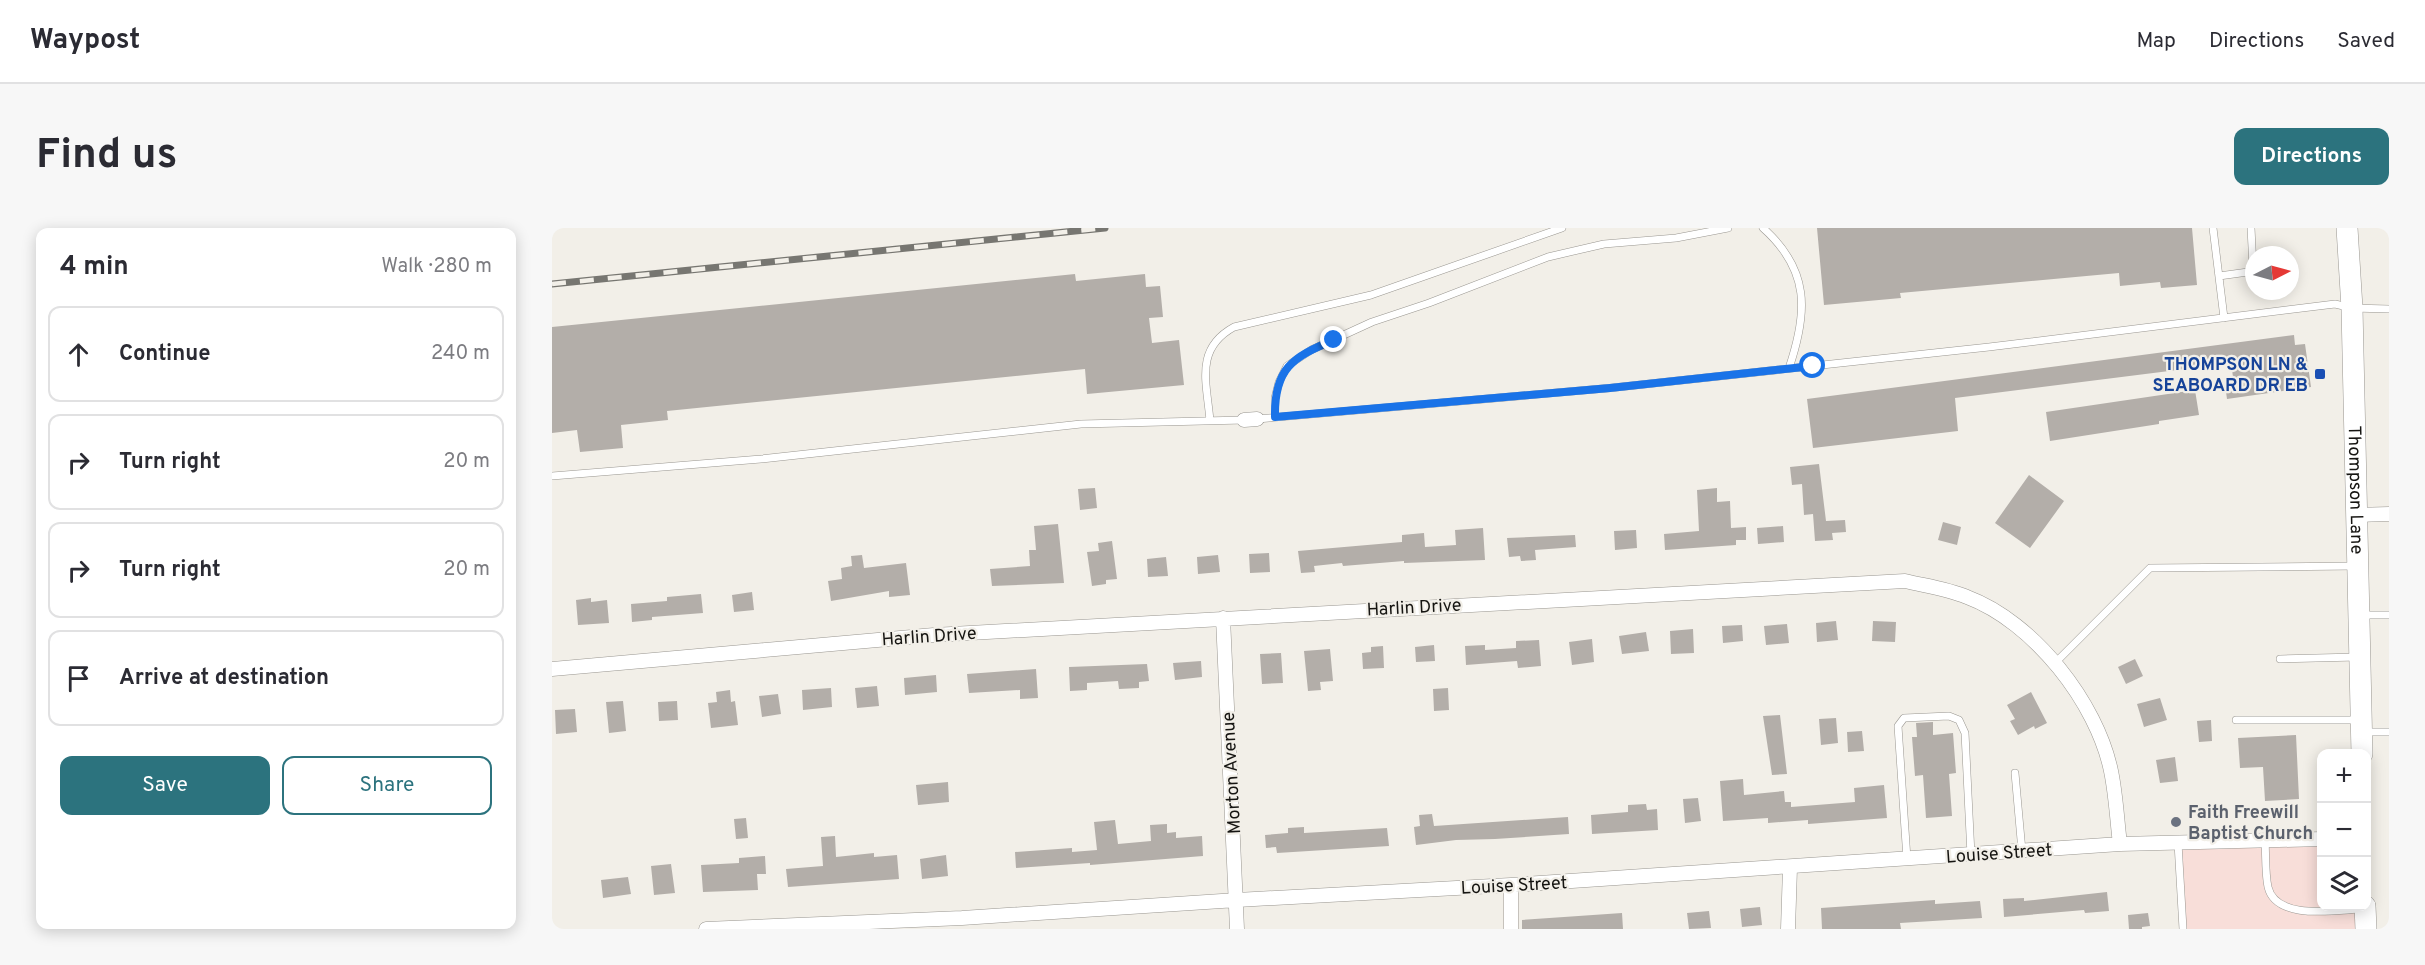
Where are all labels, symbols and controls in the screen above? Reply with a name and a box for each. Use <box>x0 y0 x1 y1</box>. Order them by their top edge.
text: Waypost <box>30 23 140 59</box>
text: Map <box>2136 28 2176 55</box>
text: Directions <box>2209 28 2304 55</box>
text: Saved <box>2337 28 2395 55</box>
button: Directions <box>2234 128 2389 185</box>
text: Find us <box>36 130 177 183</box>
north arrow <box>2245 246 2299 300</box>
text: 4 min <box>60 251 129 284</box>
text: Walk · 280 m <box>381 254 492 280</box>
route end <box>1320 326 1346 352</box>
icon: ahead <box>62 338 95 371</box>
text: Continue <box>119 341 210 368</box>
text: 240 m <box>431 341 490 367</box>
route start <box>1799 352 1825 378</box>
place label: THOMPSON LN & SEABOARD DR EB <box>2153 354 2308 398</box>
marker: THOMPSON LN & SEABOARD DR EB <box>2313 367 2327 381</box>
street label: Thompson Lane <box>2342 425 2368 554</box>
icon: right <box>62 446 95 479</box>
text: Turn right <box>119 449 221 476</box>
text: 20 m <box>443 449 490 475</box>
icon: right <box>62 554 95 587</box>
text: Turn right <box>119 557 221 584</box>
text: 20 m <box>443 557 490 583</box>
street label: Harlin Drive <box>1366 595 1462 622</box>
street label: Harlin Drive <box>881 623 977 652</box>
icon: arrive <box>62 662 95 695</box>
text: Arrive at destination <box>119 665 329 692</box>
street label: Morton Avenue <box>1218 711 1247 835</box>
map controls <box>2317 749 2371 911</box>
button: + <box>2317 749 2371 803</box>
button: Save <box>60 756 270 815</box>
button: Share <box>282 756 492 815</box>
place label: Faith Freewill Baptist Church <box>2188 802 2313 846</box>
button: − <box>2317 803 2371 857</box>
marker: Faith Freewill Baptist Church <box>2169 815 2183 829</box>
street label: Louise Street <box>1945 839 2053 870</box>
button: layers <box>2317 857 2371 911</box>
street label: Louise Street <box>1460 872 1568 901</box>

